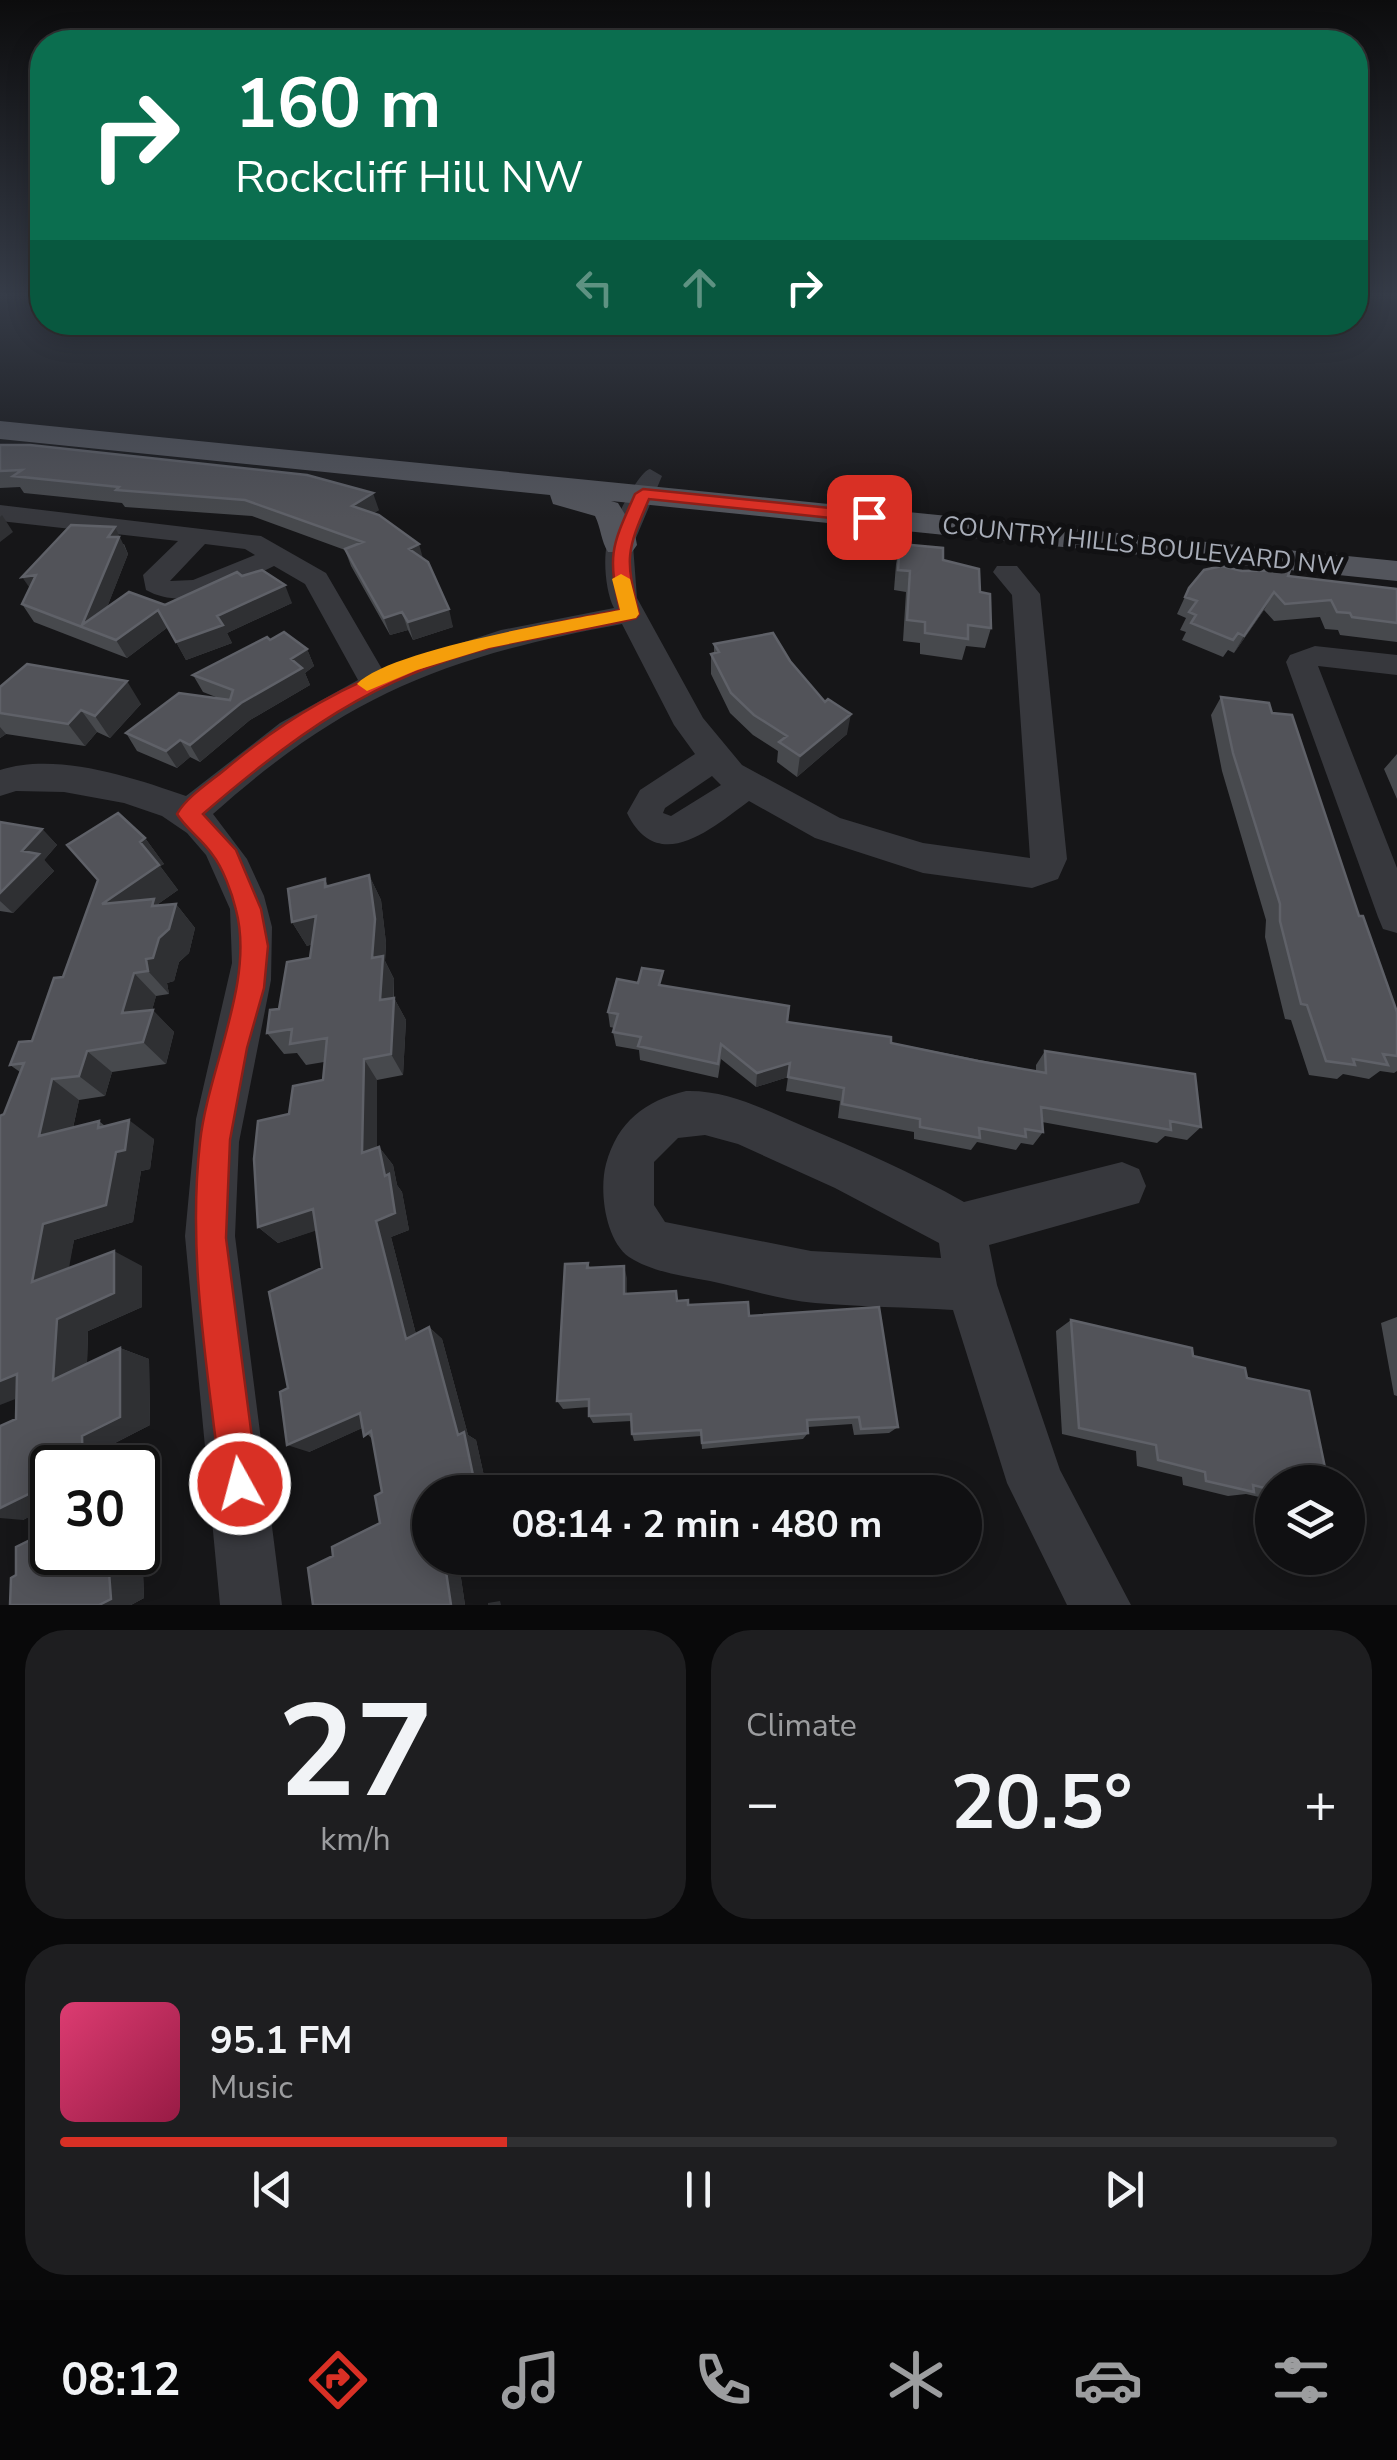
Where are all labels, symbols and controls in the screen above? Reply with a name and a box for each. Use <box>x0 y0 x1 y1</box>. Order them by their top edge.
text: 160 m <box>235 56 441 152</box>
icon: right <box>70 70 200 200</box>
text: Rockcliff Hill NW <box>235 147 584 208</box>
icon: left <box>567 260 622 315</box>
icon: ahead <box>672 260 727 315</box>
icon: right <box>777 260 832 315</box>
pin <box>827 475 912 560</box>
icon: arrive <box>842 490 897 545</box>
street label: COUNTRY HILLS BOULEVARD NW <box>941 508 1345 584</box>
position arrow <box>188 1432 292 1536</box>
speed limit sign: 30 <box>30 1445 160 1575</box>
map controls <box>1255 1465 1365 1575</box>
button: layers <box>1255 1465 1365 1575</box>
text: 08:14 · 2 min · 480 m <box>512 1499 882 1550</box>
text: 27 <box>277 1664 434 1841</box>
text: Climate <box>746 1704 857 1747</box>
text: 20.5° <box>950 1752 1133 1854</box>
text: − <box>746 1766 779 1841</box>
text: + <box>1304 1766 1337 1841</box>
text: km/h <box>320 1818 391 1861</box>
text: 95.1 FM <box>210 2015 352 2066</box>
text: Music <box>210 2066 293 2109</box>
icon: previous <box>245 2162 300 2217</box>
icon: pause <box>671 2162 726 2217</box>
icon: next <box>1097 2162 1152 2217</box>
icon: directions <box>303 2345 373 2415</box>
icon: music <box>496 2345 566 2415</box>
icon: phone <box>688 2345 758 2415</box>
icon: climate <box>881 2345 951 2415</box>
icon: car <box>1073 2345 1143 2415</box>
icon: filters <box>1266 2345 1336 2415</box>
text: 08:12 <box>61 2350 180 2411</box>

